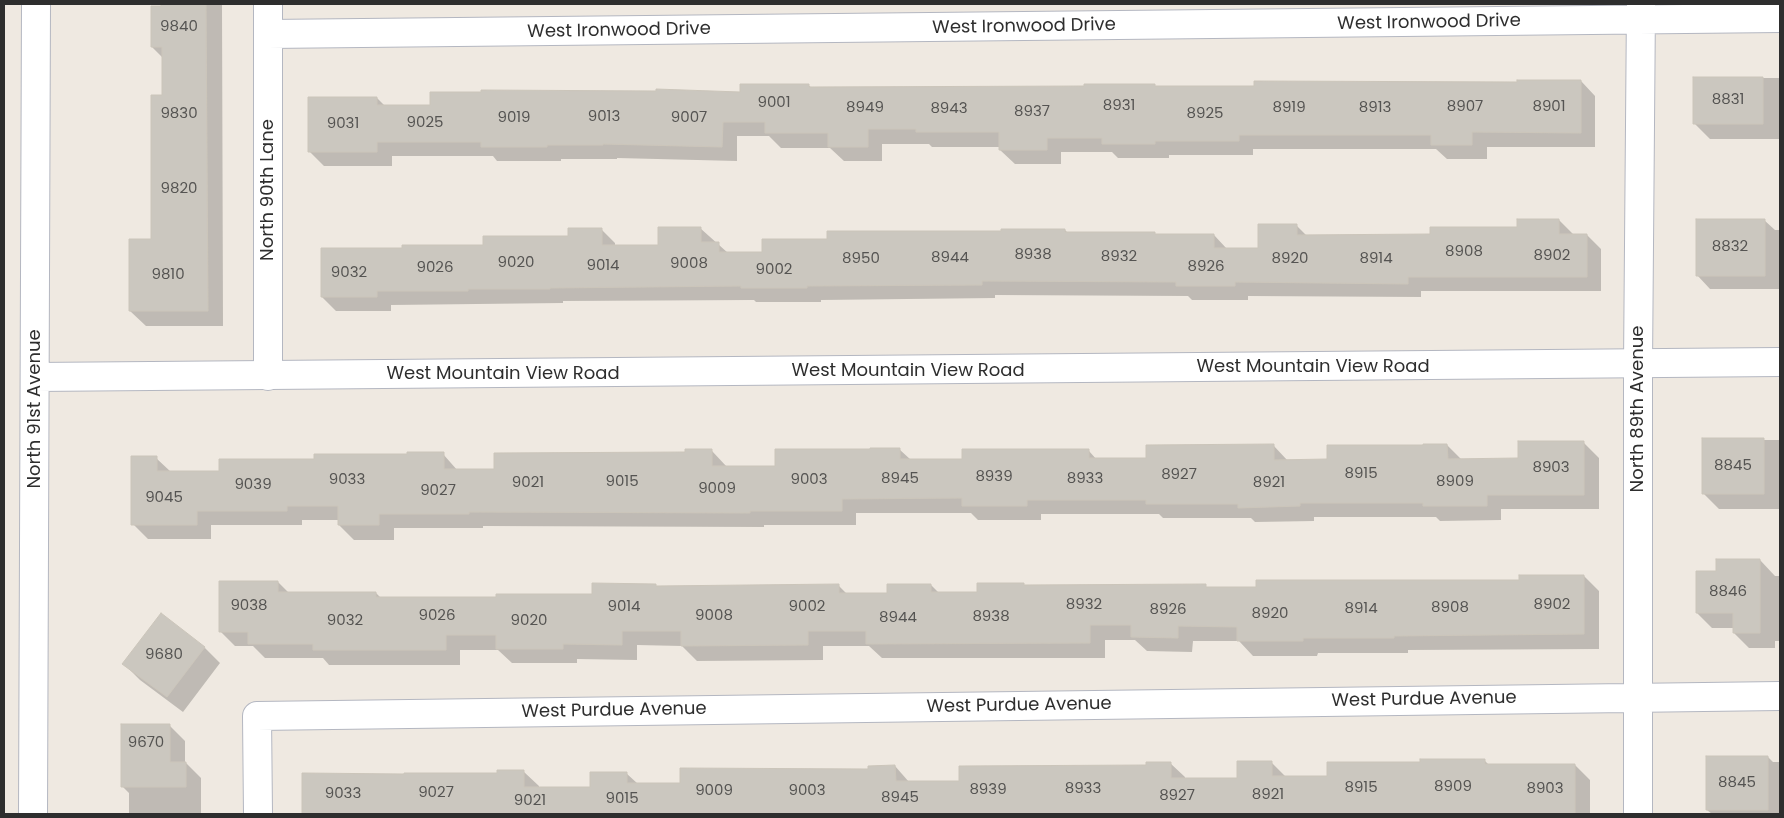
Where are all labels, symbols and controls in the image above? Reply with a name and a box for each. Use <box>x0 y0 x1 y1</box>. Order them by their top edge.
street label: West Ironwood Drive <box>1337 11 1521 35</box>
street label: West Ironwood Drive <box>932 15 1116 39</box>
house number: 9840 <box>160 18 198 36</box>
street label: West Ironwood Drive <box>527 19 711 43</box>
house number: 8831 <box>1712 91 1744 109</box>
house number: 9001 <box>757 94 791 112</box>
house number: 8931 <box>1103 97 1135 115</box>
house number: 8907 <box>1447 98 1483 116</box>
house number: 8901 <box>1532 98 1566 116</box>
house number: 8949 <box>846 99 884 117</box>
house number: 8919 <box>1272 99 1306 117</box>
house number: 8913 <box>1359 99 1391 117</box>
house number: 8943 <box>930 100 968 118</box>
house number: 8937 <box>1014 103 1050 121</box>
house number: 9830 <box>160 105 198 123</box>
house number: 8925 <box>1187 105 1223 123</box>
house number: 9013 <box>588 108 620 126</box>
house number: 9019 <box>497 109 531 127</box>
house number: 9007 <box>671 109 707 127</box>
house number: 9025 <box>407 114 443 132</box>
house number: 9031 <box>327 115 359 133</box>
street label: North 90th Lane <box>257 119 279 261</box>
house number: 9820 <box>161 180 197 198</box>
house number: 8832 <box>1712 238 1748 256</box>
house number: 8908 <box>1445 243 1483 261</box>
house number: 8938 <box>1014 246 1052 264</box>
house number: 8902 <box>1534 247 1570 265</box>
house number: 8932 <box>1101 248 1137 266</box>
house number: 8944 <box>931 249 969 267</box>
house number: 8950 <box>842 250 880 268</box>
house number: 8920 <box>1272 250 1308 268</box>
house number: 8914 <box>1359 250 1393 268</box>
house number: 9020 <box>498 254 534 272</box>
house number: 9008 <box>670 255 708 273</box>
house number: 9014 <box>586 257 620 275</box>
house number: 8926 <box>1187 258 1225 276</box>
house number: 9026 <box>416 259 454 277</box>
house number: 9002 <box>756 261 792 279</box>
house number: 9032 <box>331 264 367 282</box>
house number: 9810 <box>151 266 185 284</box>
street label: North 89th Avenue <box>1627 326 1649 492</box>
street label: North 91st Avenue <box>24 329 46 489</box>
street label: West Mountain View Road <box>1196 356 1430 378</box>
street label: West Mountain View Road <box>791 360 1025 382</box>
street label: West Mountain View Road <box>386 363 620 385</box>
house number: 8845 <box>1714 457 1752 475</box>
house number: 8903 <box>1532 459 1570 477</box>
house number: 8915 <box>1344 465 1378 483</box>
house number: 8927 <box>1161 466 1197 484</box>
house number: 8939 <box>975 468 1013 486</box>
house number: 8945 <box>881 470 919 488</box>
house number: 8933 <box>1067 470 1103 488</box>
house number: 9033 <box>329 471 365 489</box>
house number: 9003 <box>790 471 828 489</box>
house number: 9015 <box>605 473 639 491</box>
house number: 8909 <box>1436 473 1474 491</box>
house number: 9021 <box>512 474 544 492</box>
house number: 8921 <box>1253 474 1285 492</box>
house number: 9039 <box>234 476 272 494</box>
house number: 9009 <box>698 480 736 498</box>
house number: 9027 <box>420 482 456 500</box>
house number: 9045 <box>145 489 183 507</box>
house number: 8846 <box>1709 583 1747 601</box>
house number: 8932 <box>1066 596 1102 614</box>
house number: 8902 <box>1534 596 1570 614</box>
house number: 9038 <box>230 597 268 615</box>
house number: 9014 <box>607 598 641 616</box>
house number: 9002 <box>789 598 825 616</box>
house number: 8908 <box>1431 599 1469 617</box>
house number: 8914 <box>1344 600 1378 618</box>
house number: 8926 <box>1149 601 1187 619</box>
house number: 8920 <box>1252 605 1288 623</box>
house number: 9026 <box>418 607 456 625</box>
house number: 9008 <box>695 607 733 625</box>
house number: 8938 <box>972 608 1010 626</box>
house number: 8944 <box>879 609 917 627</box>
house number: 9032 <box>327 612 363 630</box>
house number: 9020 <box>511 612 547 630</box>
house number: 9680 <box>145 646 183 664</box>
street label: West Purdue Avenue <box>1331 688 1517 712</box>
street label: West Purdue Avenue <box>926 694 1112 718</box>
street label: West Purdue Avenue <box>521 699 707 723</box>
house number: 9670 <box>128 734 164 752</box>
house number: 8845 <box>1718 774 1756 792</box>
house number: 8909 <box>1434 778 1472 796</box>
house number: 8915 <box>1344 779 1378 797</box>
house number: 8933 <box>1065 780 1101 798</box>
house number: 8903 <box>1526 780 1564 798</box>
house number: 8939 <box>969 781 1007 799</box>
house number: 9009 <box>695 782 733 800</box>
house number: 9003 <box>788 782 826 800</box>
house number: 9027 <box>418 784 454 802</box>
house number: 9033 <box>325 785 361 803</box>
house number: 8921 <box>1252 786 1284 804</box>
house number: 8927 <box>1159 787 1195 805</box>
house number: 8945 <box>881 789 919 807</box>
house number: 9015 <box>605 790 639 808</box>
house number: 9021 <box>514 792 546 810</box>

